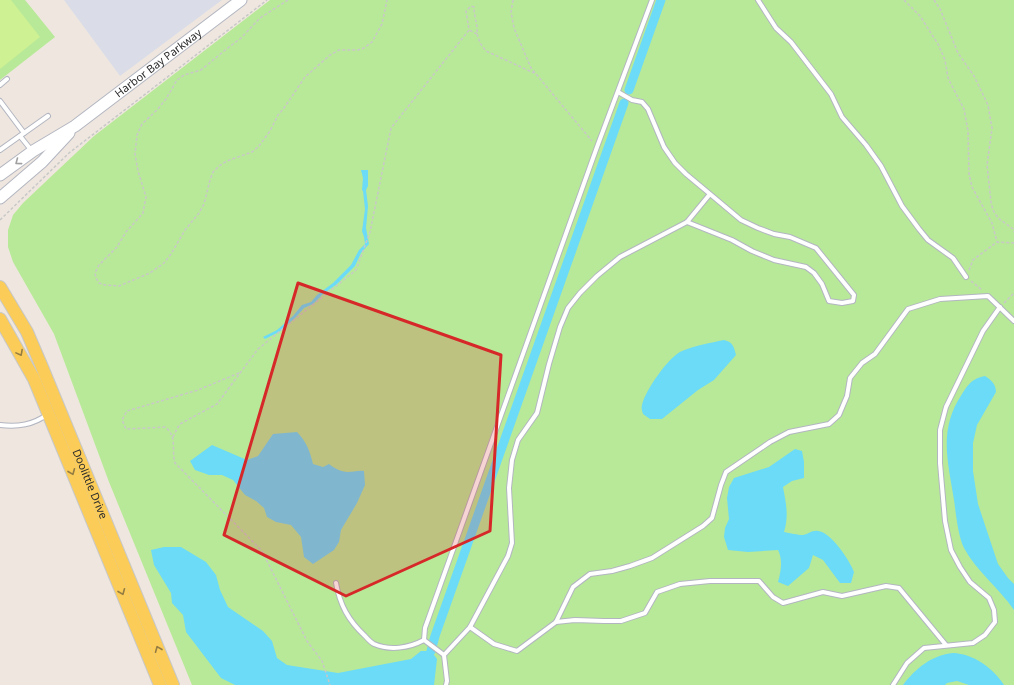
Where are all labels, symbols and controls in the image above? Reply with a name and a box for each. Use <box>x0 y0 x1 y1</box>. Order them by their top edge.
street label: Harbor Bay Parkway <box>111 25 205 100</box>
one-way arrow <box>15 157 22 165</box>
one-way arrow <box>15 349 22 356</box>
street label: Doolittle Drive <box>70 447 112 521</box>
one-way arrow <box>67 467 75 475</box>
one-way arrow <box>117 588 125 595</box>
one-way arrow <box>155 645 163 652</box>

